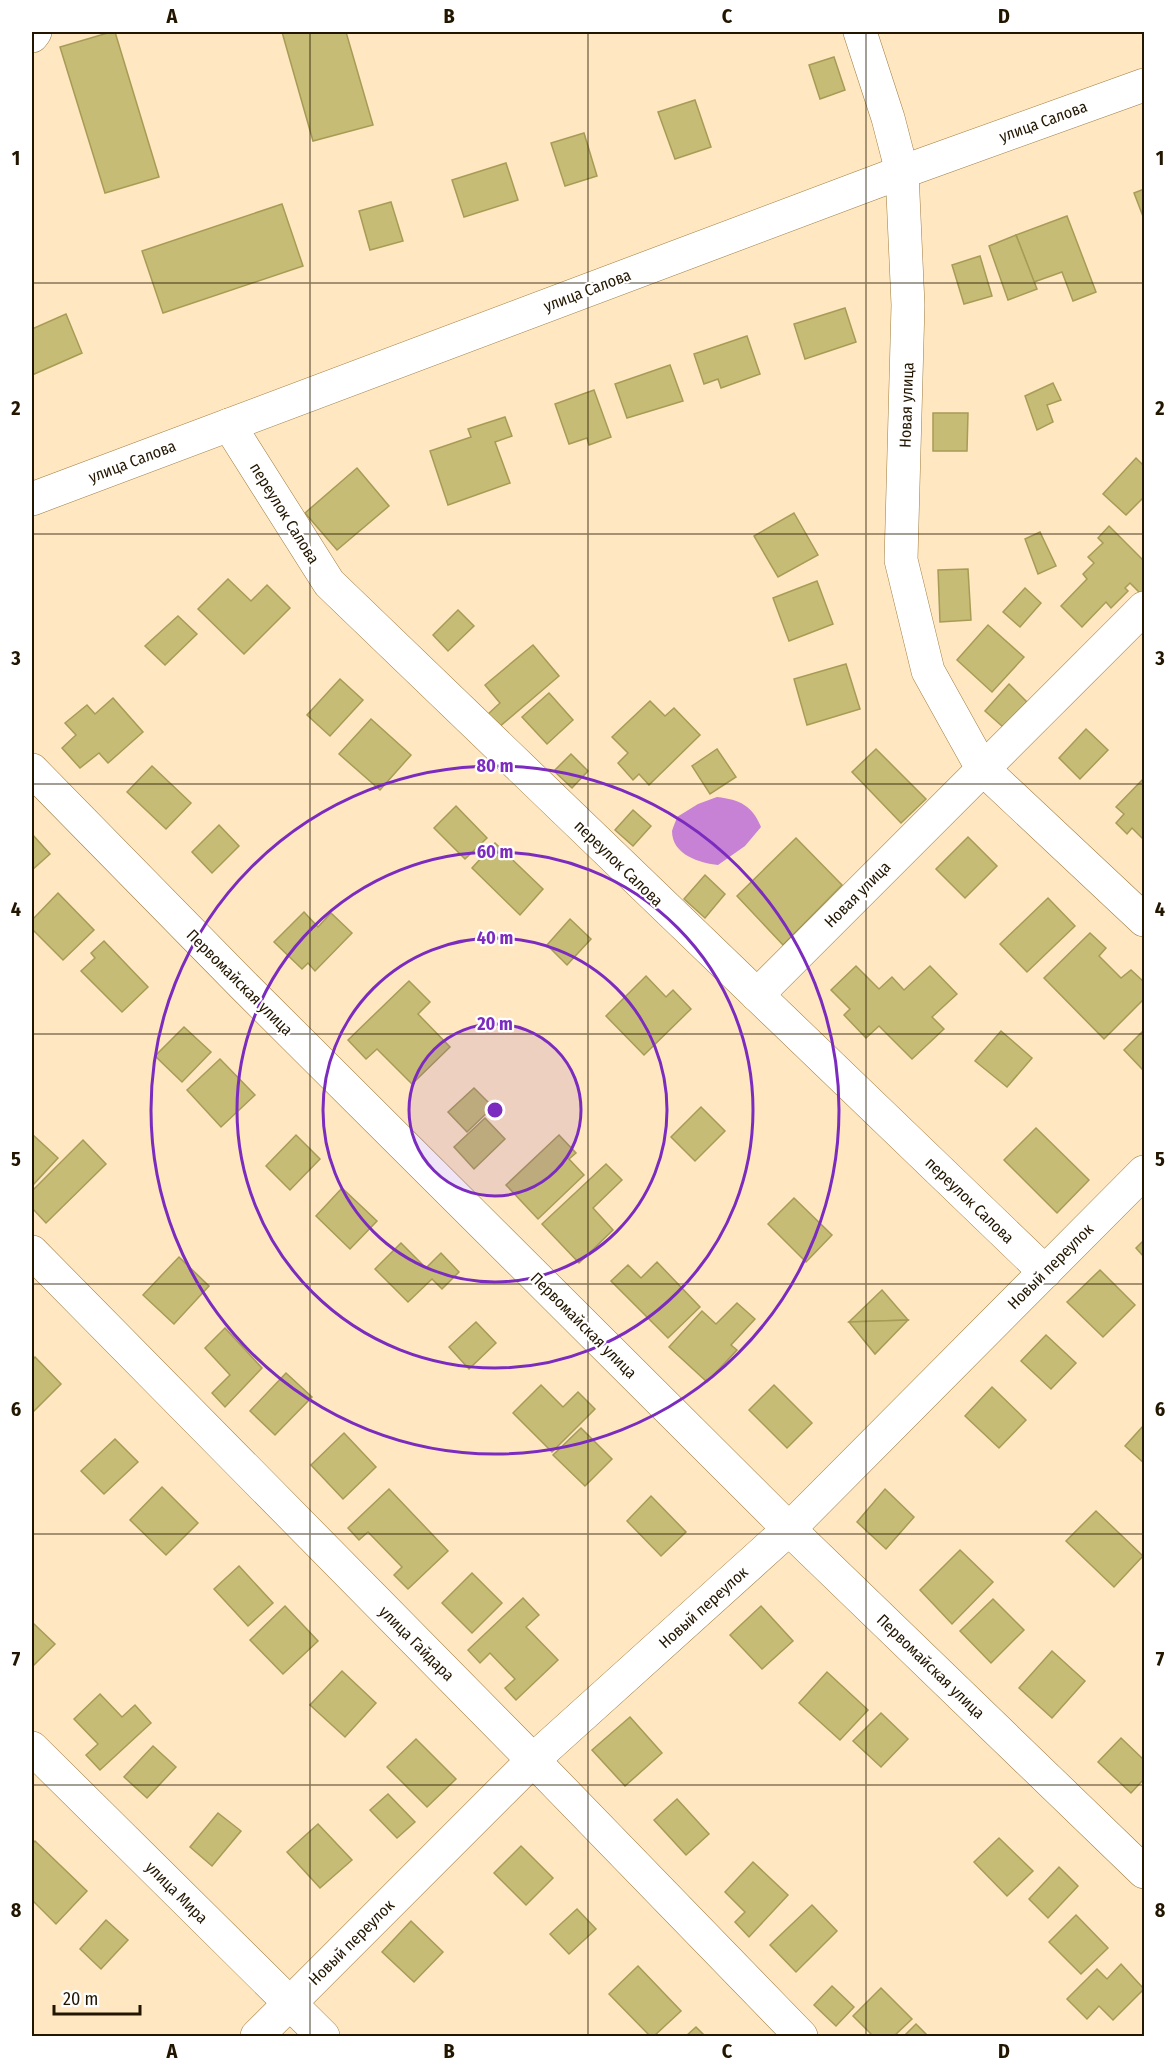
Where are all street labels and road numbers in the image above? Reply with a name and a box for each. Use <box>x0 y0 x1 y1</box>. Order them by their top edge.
street label: улица Салова <box>997 97 1090 146</box>
street label: улица Салова <box>541 265 634 316</box>
street label: Новая улица <box>896 362 917 448</box>
street label: улица Салова <box>86 436 179 487</box>
street label: переулок Салова <box>246 459 323 568</box>
street label: переулок Салова <box>570 816 667 911</box>
street label: Новая улица <box>820 857 894 931</box>
street label: Первомайская улица <box>183 925 297 1040</box>
street label: переулок Салова <box>921 1153 1018 1248</box>
street label: Новый переулок <box>1004 1219 1097 1313</box>
street label: Первомайская улица <box>527 1268 641 1383</box>
street label: Новый переулок <box>655 1562 752 1652</box>
street label: улица Гайдара <box>375 1602 458 1685</box>
street label: Первомайская улица <box>873 1610 989 1723</box>
street label: улица Мира <box>142 1857 212 1927</box>
street label: Новый переулок <box>305 1895 398 1989</box>

